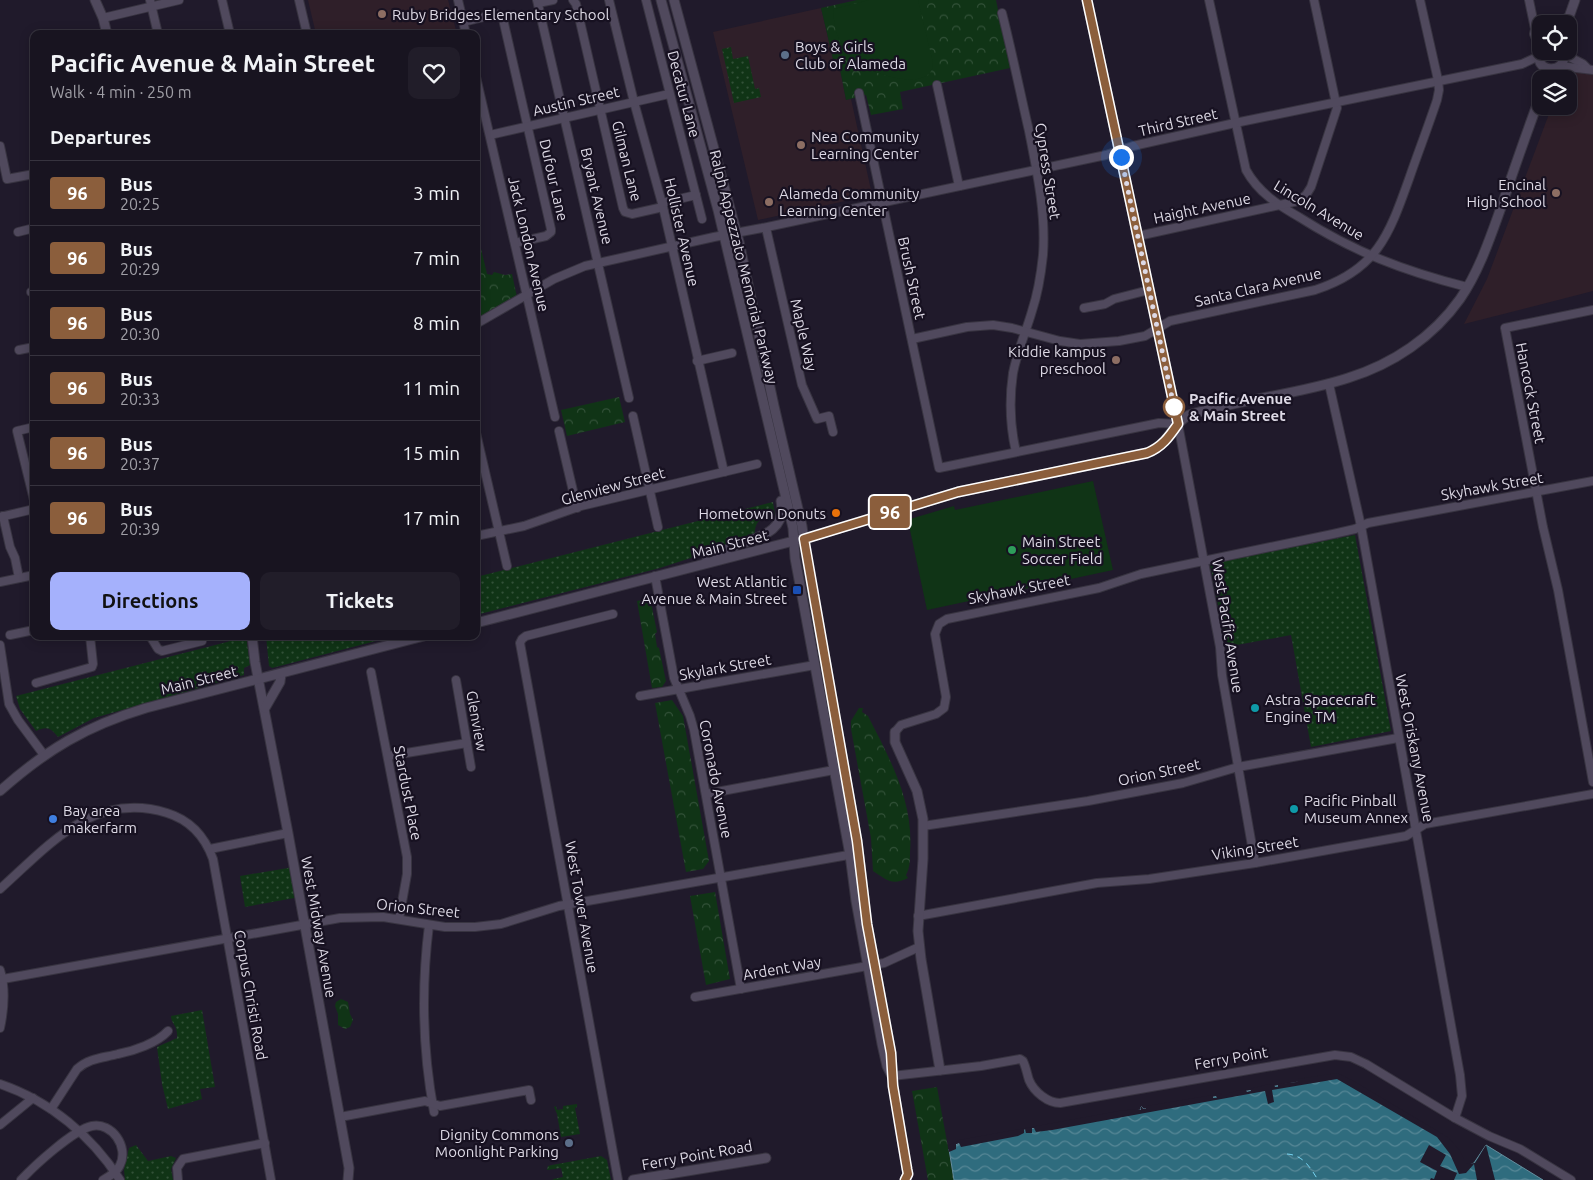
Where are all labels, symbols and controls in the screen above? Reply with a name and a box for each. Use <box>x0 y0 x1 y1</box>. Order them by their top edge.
place label: Ruby Bridges Elementary School <box>392 6 609 23</box>
marker: Ruby Bridges Elementary School <box>376 8 388 20</box>
map controls <box>1532 15 1577 115</box>
button: locate <box>1532 15 1577 60</box>
place label: Boys & Girls Club of Alameda <box>795 38 906 72</box>
button: heart <box>408 47 460 99</box>
street label: Decatur Lane <box>664 49 704 139</box>
marker: Boys & Girls Club of Alameda <box>779 49 791 61</box>
text: Pacific Avenue & Main Street <box>50 50 375 77</box>
button: layers <box>1532 70 1577 115</box>
text: Walk · 4 min · 250 m <box>50 83 192 101</box>
street label: Austin Street <box>531 83 621 119</box>
street label: Third Street <box>1137 105 1219 139</box>
street label: Gilman Lane <box>609 119 645 203</box>
street label: Cypress Street <box>1032 122 1064 221</box>
text: Departures <box>50 126 151 148</box>
place label: Nea Community Learning Center <box>811 128 919 162</box>
street label: Dufour Lane <box>536 137 572 223</box>
marker: Nea Community Learning Center <box>795 139 807 151</box>
your location <box>1109 145 1134 170</box>
street label: Bryant Avenue <box>578 146 616 246</box>
street label: Ralph Appezzato Memorial Parkway <box>707 148 781 386</box>
text: Bus <box>120 173 153 195</box>
street label: Jack London Avenue <box>505 175 553 313</box>
street label: Hollister Avenue <box>661 176 703 288</box>
street label: Lincoln Avenue <box>1271 176 1367 244</box>
place label: Encinal High School <box>1466 176 1546 210</box>
text: 3 min <box>413 182 460 204</box>
text: 96 <box>67 183 88 203</box>
place label: Alameda Community Learning Center <box>779 185 919 219</box>
marker: Encinal High School <box>1550 187 1562 199</box>
street label: Haight Avenue <box>1152 189 1252 227</box>
text: 20:25 <box>120 195 160 213</box>
marker: Alameda Community Learning Center <box>763 196 775 208</box>
street label: Brush Street <box>895 235 929 321</box>
text: Bus <box>120 238 153 260</box>
text: 7 min <box>413 247 460 269</box>
text: 96 <box>67 248 88 268</box>
text: 20:29 <box>120 260 160 278</box>
street label: Santa Clara Avenue <box>1193 264 1323 310</box>
street label: Maple Way <box>787 297 821 373</box>
text: Bus <box>120 303 153 325</box>
text: 8 min <box>413 312 460 334</box>
text: 96 <box>67 313 88 333</box>
text: 20:30 <box>120 325 160 343</box>
street label: Hancock Street <box>1513 341 1549 445</box>
place label: Kiddie kampus preschool <box>1008 343 1106 377</box>
marker: Kiddie kampus preschool <box>1110 354 1122 366</box>
text: Bus <box>120 368 153 390</box>
text: 11 min <box>402 377 460 399</box>
text: 96 <box>67 378 88 398</box>
text: 20:33 <box>120 390 160 408</box>
place label: Pacific Avenue & Main Street <box>1189 390 1292 424</box>
marker: Pacific Avenue & Main Street <box>1163 396 1185 418</box>
text: Bus <box>120 433 153 455</box>
text: 15 min <box>402 442 460 464</box>
text: 96 <box>67 443 88 463</box>
text: 20:37 <box>120 455 160 473</box>
street label: Glenview Street <box>559 464 667 508</box>
street label: Skyhawk Street <box>1440 469 1545 503</box>
line badge: 96 <box>868 496 912 528</box>
text: Bus <box>120 498 153 520</box>
text: 96 <box>880 502 900 522</box>
place label: Hometown Donuts <box>698 505 826 522</box>
text: 17 min <box>402 507 460 529</box>
marker: Hometown Donuts <box>830 507 842 519</box>
text: 96 <box>67 508 88 528</box>
text: 20:39 <box>120 520 160 538</box>
street label: Main Street <box>690 526 770 562</box>
place label: Main Street Soccer Field <box>1022 533 1102 567</box>
marker: Main Street Soccer Field <box>1006 544 1018 556</box>
street label: West Pacific Avenue <box>1209 558 1247 694</box>
street label: Skyhawk Street <box>967 571 1072 607</box>
button: Directions <box>50 572 250 630</box>
button: Tickets <box>260 572 460 630</box>
place label: West Atlantic Avenue & Main Street <box>642 573 787 607</box>
marker: West Atlantic Avenue & Main Street <box>791 584 803 596</box>
street label: Skylark Street <box>678 651 772 683</box>
street label: Main Street <box>159 662 239 698</box>
street label: West Oriskany Avenue <box>1392 673 1438 823</box>
street label: Glenview <box>463 689 491 753</box>
place label: Astra Spacecraft Engine TM <box>1265 691 1376 725</box>
marker: Astra Spacecraft Engine TM <box>1249 702 1261 714</box>
street label: Coronado Avenue <box>696 718 736 840</box>
street label: Stardust Place <box>390 744 426 842</box>
street label: Orion Street <box>1116 755 1202 789</box>
place label: Pacific Pinball Museum Annex <box>1304 792 1408 826</box>
place label: Bay area makerfarm <box>63 802 137 836</box>
marker: Pacific Pinball Museum Annex <box>1288 803 1300 815</box>
marker: Bay area makerfarm <box>47 813 59 825</box>
street label: Viking Street <box>1211 833 1300 863</box>
street label: West Tower Avenue <box>562 840 602 974</box>
street label: West Midway Avenue <box>298 855 340 999</box>
street label: Orion Street <box>376 895 461 921</box>
street label: Corpus Christi Road <box>231 928 271 1062</box>
street label: Ardent Way <box>742 953 822 983</box>
street label: Ferry Point <box>1193 1043 1269 1073</box>
place label: Dignity Commons Moonlight Parking <box>435 1126 559 1160</box>
marker: Dignity Commons Moonlight Parking <box>563 1137 575 1149</box>
street label: Ferry Point Road <box>640 1137 754 1173</box>

